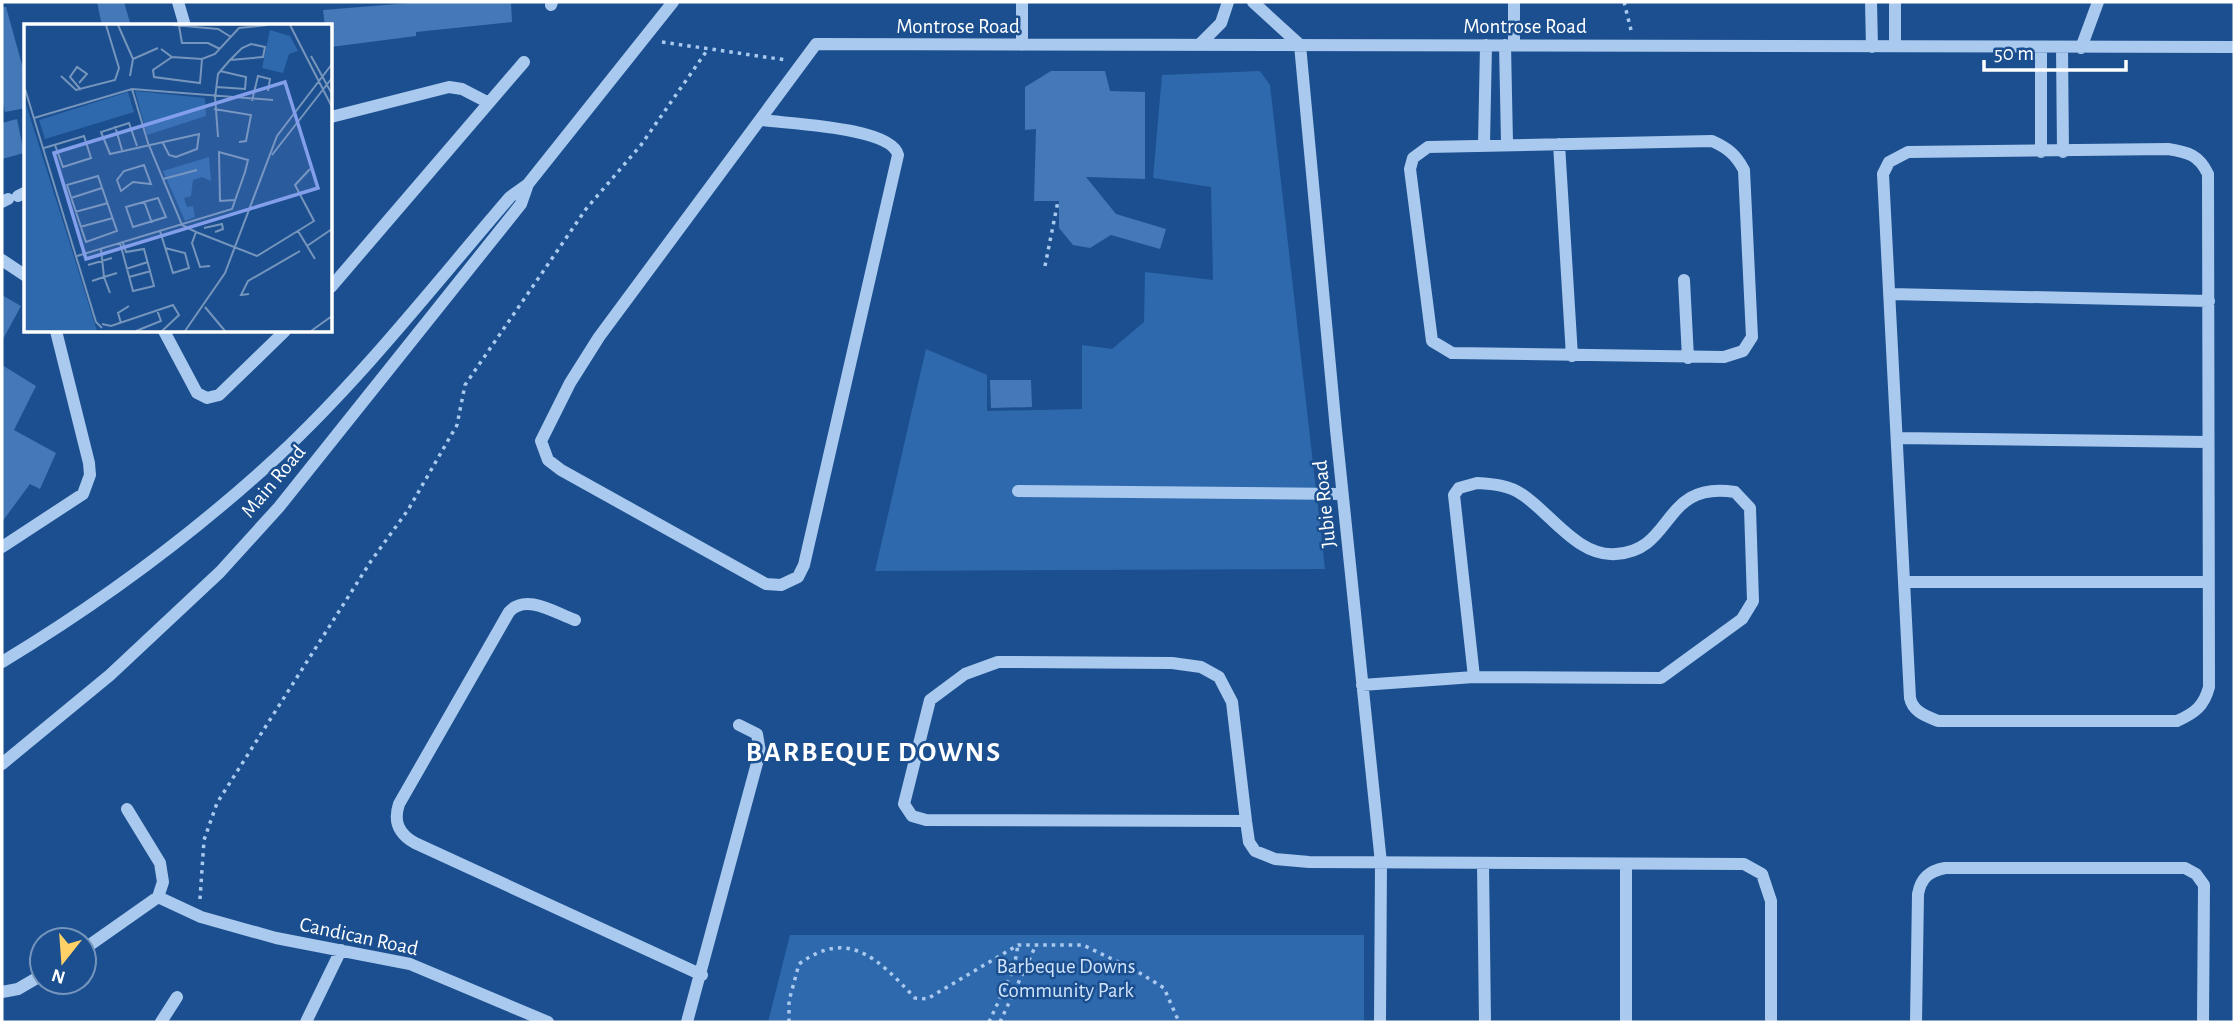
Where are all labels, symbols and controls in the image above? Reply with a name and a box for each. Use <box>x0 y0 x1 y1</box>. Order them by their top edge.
street label: Montrose Road <box>896 16 1020 37</box>
street label: Montrose Road <box>1463 16 1587 37</box>
inset map <box>24 24 332 332</box>
scale bar <box>1984 28 2126 72</box>
text: 50 m <box>1994 43 2034 64</box>
street label: Main Road <box>237 441 310 521</box>
street label: Jubie Road <box>1309 459 1340 549</box>
district label: BARBEQUE DOWNS <box>746 739 1002 767</box>
street label: Candican Road <box>298 914 420 959</box>
north arrow <box>28 926 98 996</box>
park label: Barbeque Downs Community Park <box>997 956 1135 1001</box>
text: N <box>49 965 68 987</box>

